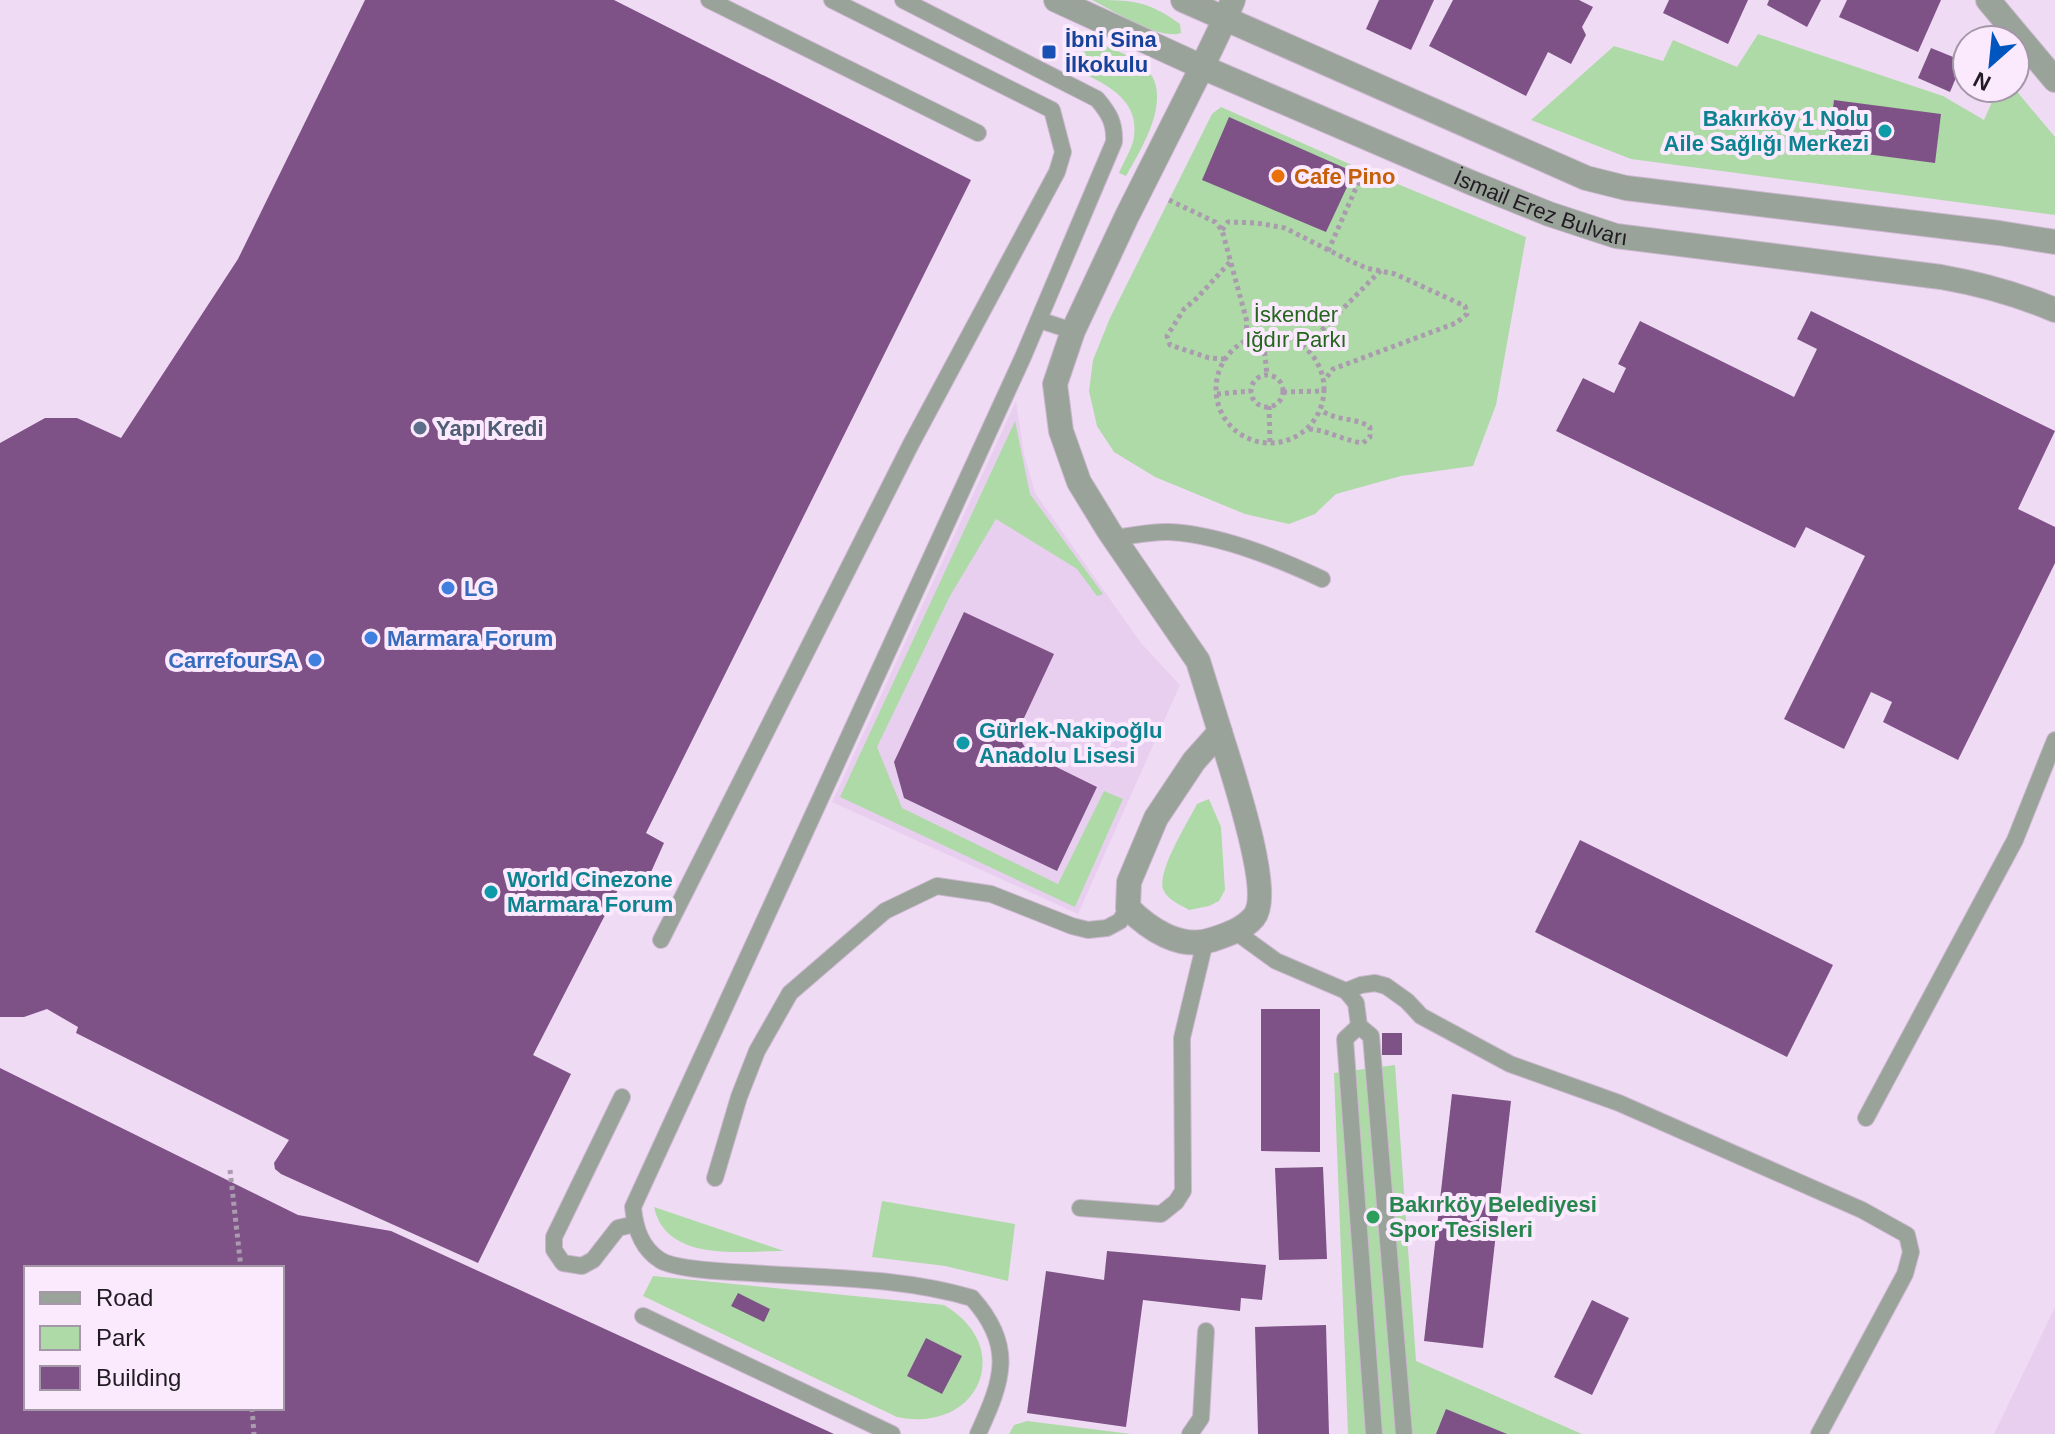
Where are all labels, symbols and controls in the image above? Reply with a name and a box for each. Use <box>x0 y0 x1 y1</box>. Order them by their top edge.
north arrow <box>1951 24 2031 104</box>
place label: İbni Sina İlkokulu <box>1065 27 1157 77</box>
marker: İbni Sina İlkokulu <box>1040 43 1058 61</box>
text: N <box>1969 67 1995 96</box>
place label: Bakırköy 1 Nolu Aile Sağlığı Merkezi <box>1664 106 1869 156</box>
marker: Bakırköy 1 Nolu Aile Sağlığı Merkezi <box>1876 122 1894 140</box>
place label: Cafe Pino <box>1294 164 1395 189</box>
street label: İsmail Erez Bulvarı <box>1450 164 1629 250</box>
marker: Cafe Pino <box>1269 167 1287 185</box>
park label: İskender Iğdır Parkı <box>1245 302 1347 352</box>
place label: Yapı Kredi <box>436 416 544 441</box>
marker: Yapı Kredi <box>411 419 429 437</box>
place label: LG <box>464 576 495 601</box>
marker: LG <box>439 579 457 597</box>
place label: Marmara Forum <box>387 626 553 651</box>
marker: Marmara Forum <box>362 629 380 647</box>
place label: CarrefourSA <box>168 648 299 673</box>
marker: CarrefourSA <box>306 651 324 669</box>
place label: Gürlek-Nakipoğlu Anadolu Lisesi <box>979 718 1162 768</box>
marker: Gürlek-Nakipoğlu Anadolu Lisesi <box>954 734 972 752</box>
place label: World Cinezone Marmara Forum <box>507 867 673 917</box>
marker: World Cinezone Marmara Forum <box>482 883 500 901</box>
place label: Bakırköy Belediyesi Spor Tesisleri <box>1389 1192 1597 1242</box>
marker: Bakırköy Belediyesi Spor Tesisleri <box>1364 1208 1382 1226</box>
legend <box>24 1266 284 1410</box>
text: Road <box>96 1284 153 1311</box>
text: Park <box>96 1324 146 1351</box>
text: Building <box>96 1364 181 1391</box>

